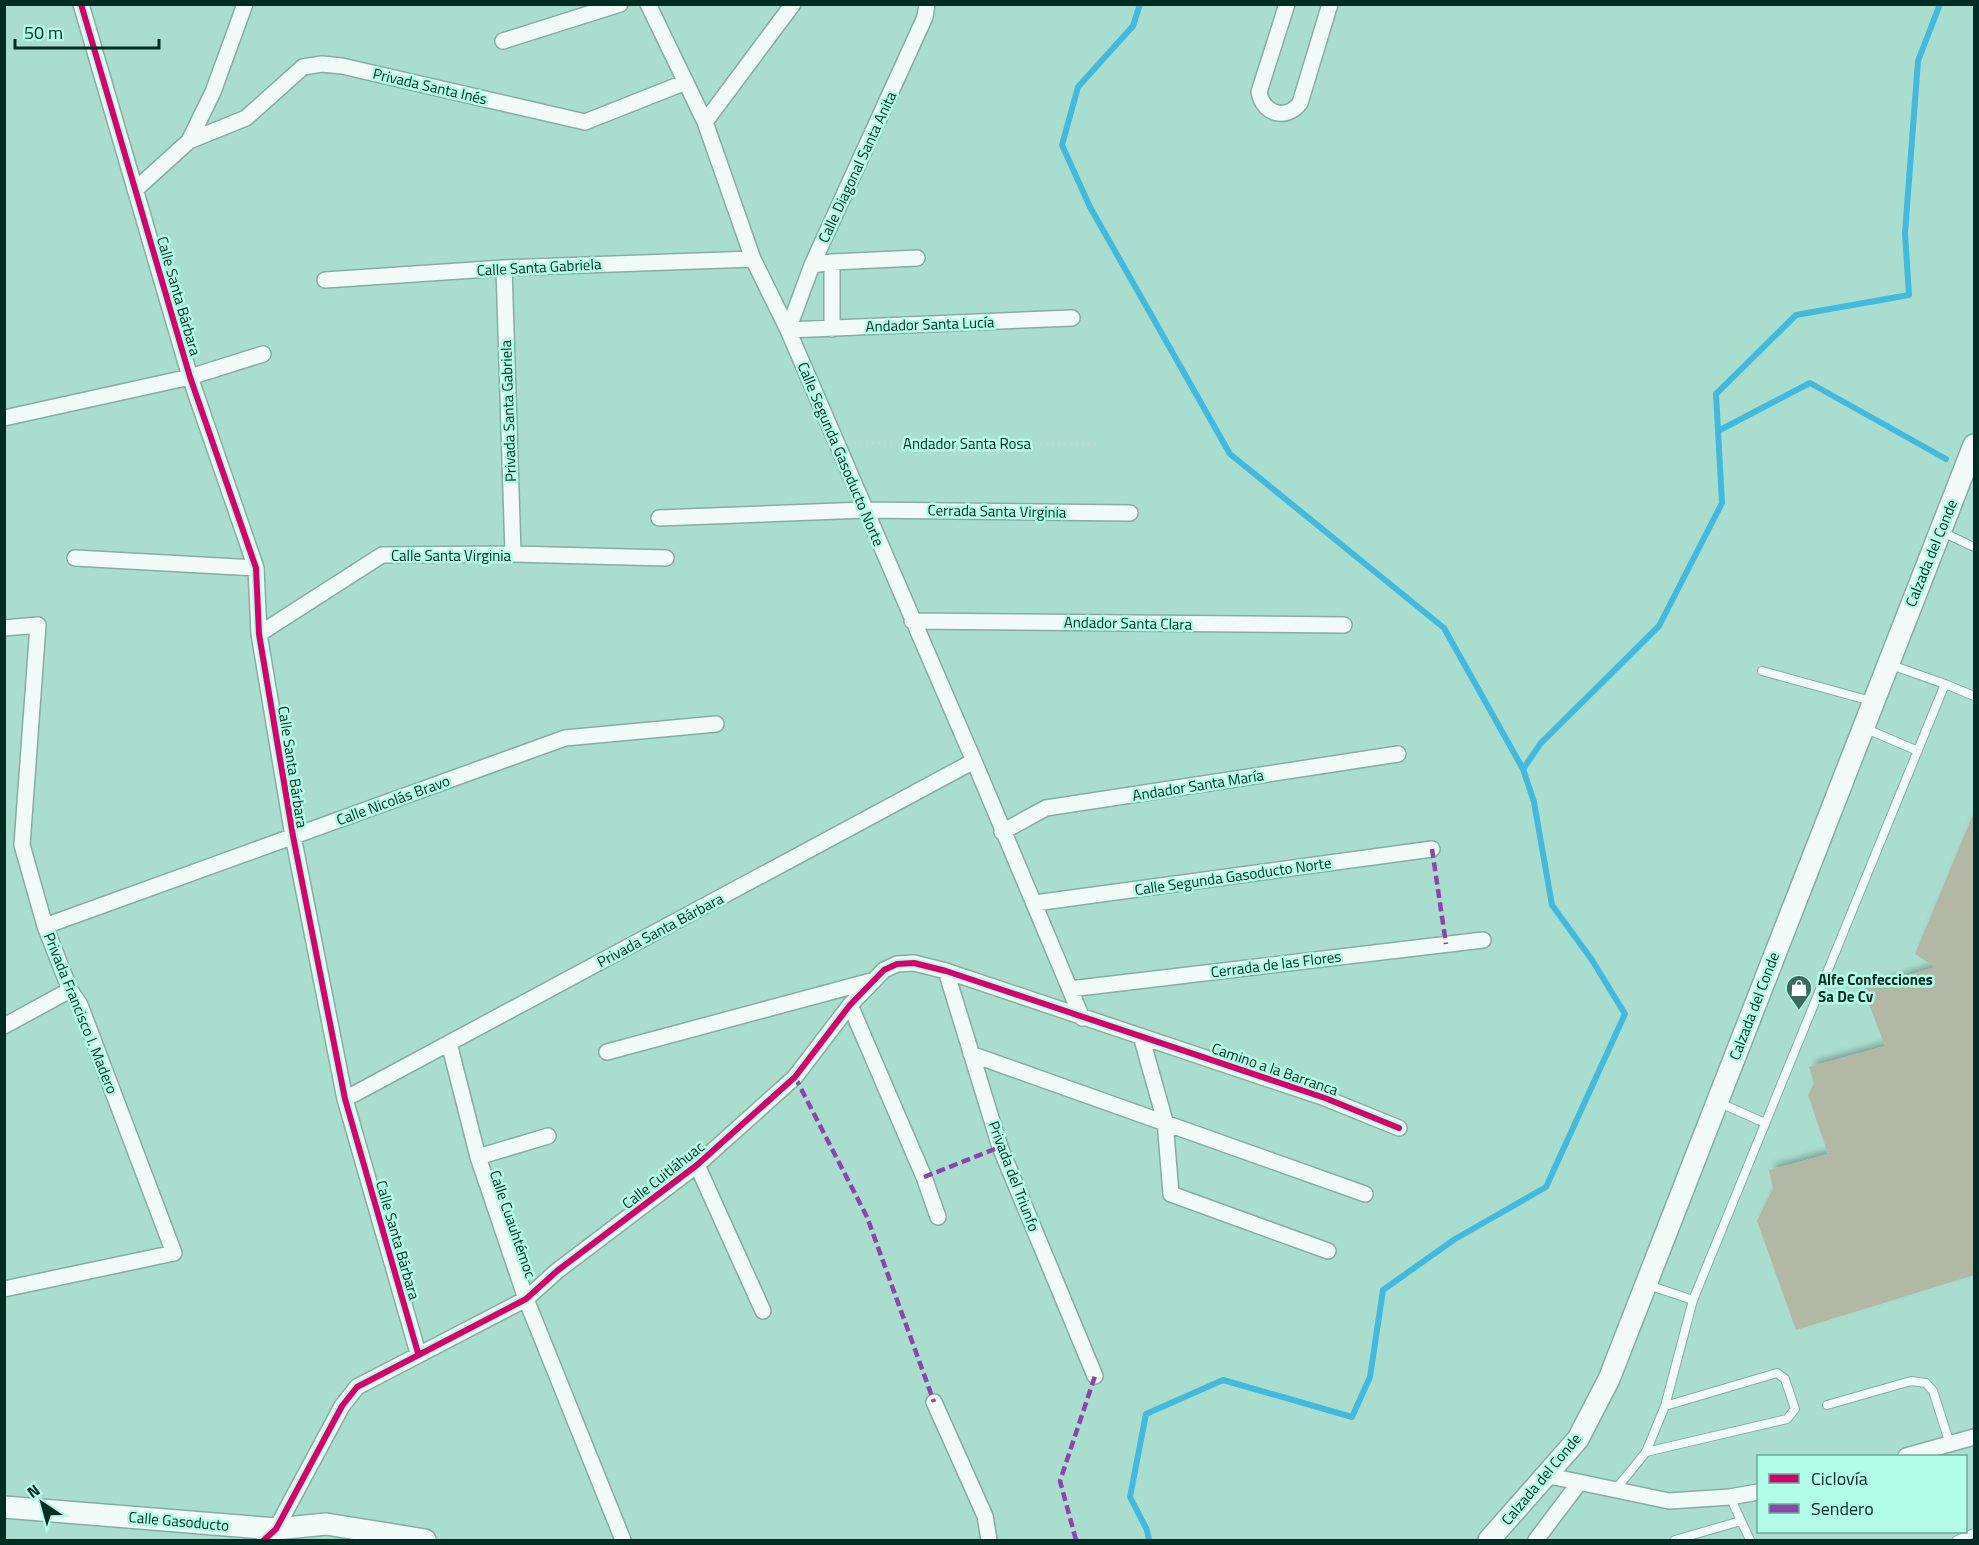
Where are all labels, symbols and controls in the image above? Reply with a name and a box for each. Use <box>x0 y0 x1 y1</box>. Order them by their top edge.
scale bar <box>15 12 159 50</box>
text: 50 m <box>24 19 63 46</box>
street label: Privada Santa Inés <box>371 62 489 110</box>
street label: Calle Diagonal Santa Anita <box>812 87 902 247</box>
street label: Calle Santa Bárbara <box>151 234 207 359</box>
street label: Calle Santa Gabriela <box>476 252 602 282</box>
street label: Andador Santa Lucía <box>865 310 995 338</box>
street label: Privada Santa Gabriela <box>494 339 522 482</box>
street label: Calle Segunda Gasoducto Norte <box>792 358 890 550</box>
street label: Andador Santa Rosa <box>903 432 1032 455</box>
street label: Calzada del Conde <box>1899 496 1963 610</box>
street label: Cerrada Santa Virginia <box>927 498 1067 524</box>
street label: Calle Santa Virginia <box>391 544 512 567</box>
street label: Andador Santa Clara <box>1064 610 1193 636</box>
street label: Calle Santa Bárbara <box>272 704 314 830</box>
street label: Andador Santa María <box>1131 763 1266 807</box>
street label: Calle Nicolás Bravo <box>333 769 453 831</box>
street label: Calle Segunda Gasoducto Norte <box>1133 851 1333 901</box>
street label: Privada Santa Bárbara <box>593 887 728 973</box>
street label: Privada Francisco I. Madero <box>38 929 124 1097</box>
street label: Cerrada de las Flores <box>1210 945 1343 983</box>
street label: Calzada del Conde <box>1723 949 1785 1063</box>
place label: Alfe Confecciones Sa De Cv <box>1818 968 1933 1008</box>
shop icon: Alfe Confecciones Sa De Cv <box>1784 973 1814 1011</box>
street label: Camino a la Barranca <box>1209 1037 1342 1102</box>
street label: Privada del Triunfo <box>982 1117 1046 1235</box>
street label: Calle Cuitláhuac <box>617 1135 709 1215</box>
street label: Calle Cuauhtémoc <box>484 1167 542 1281</box>
street label: Calle Santa Bárbara <box>370 1178 426 1303</box>
street label: Calzada del Conde <box>1496 1428 1586 1530</box>
legend <box>1757 1455 1967 1533</box>
text: Ciclovía <box>1811 1465 1868 1492</box>
north arrow <box>12 1473 72 1533</box>
text: N <box>22 1478 45 1504</box>
text: Sendero <box>1811 1495 1874 1522</box>
street label: Calle Gasoducto <box>128 1505 230 1537</box>

